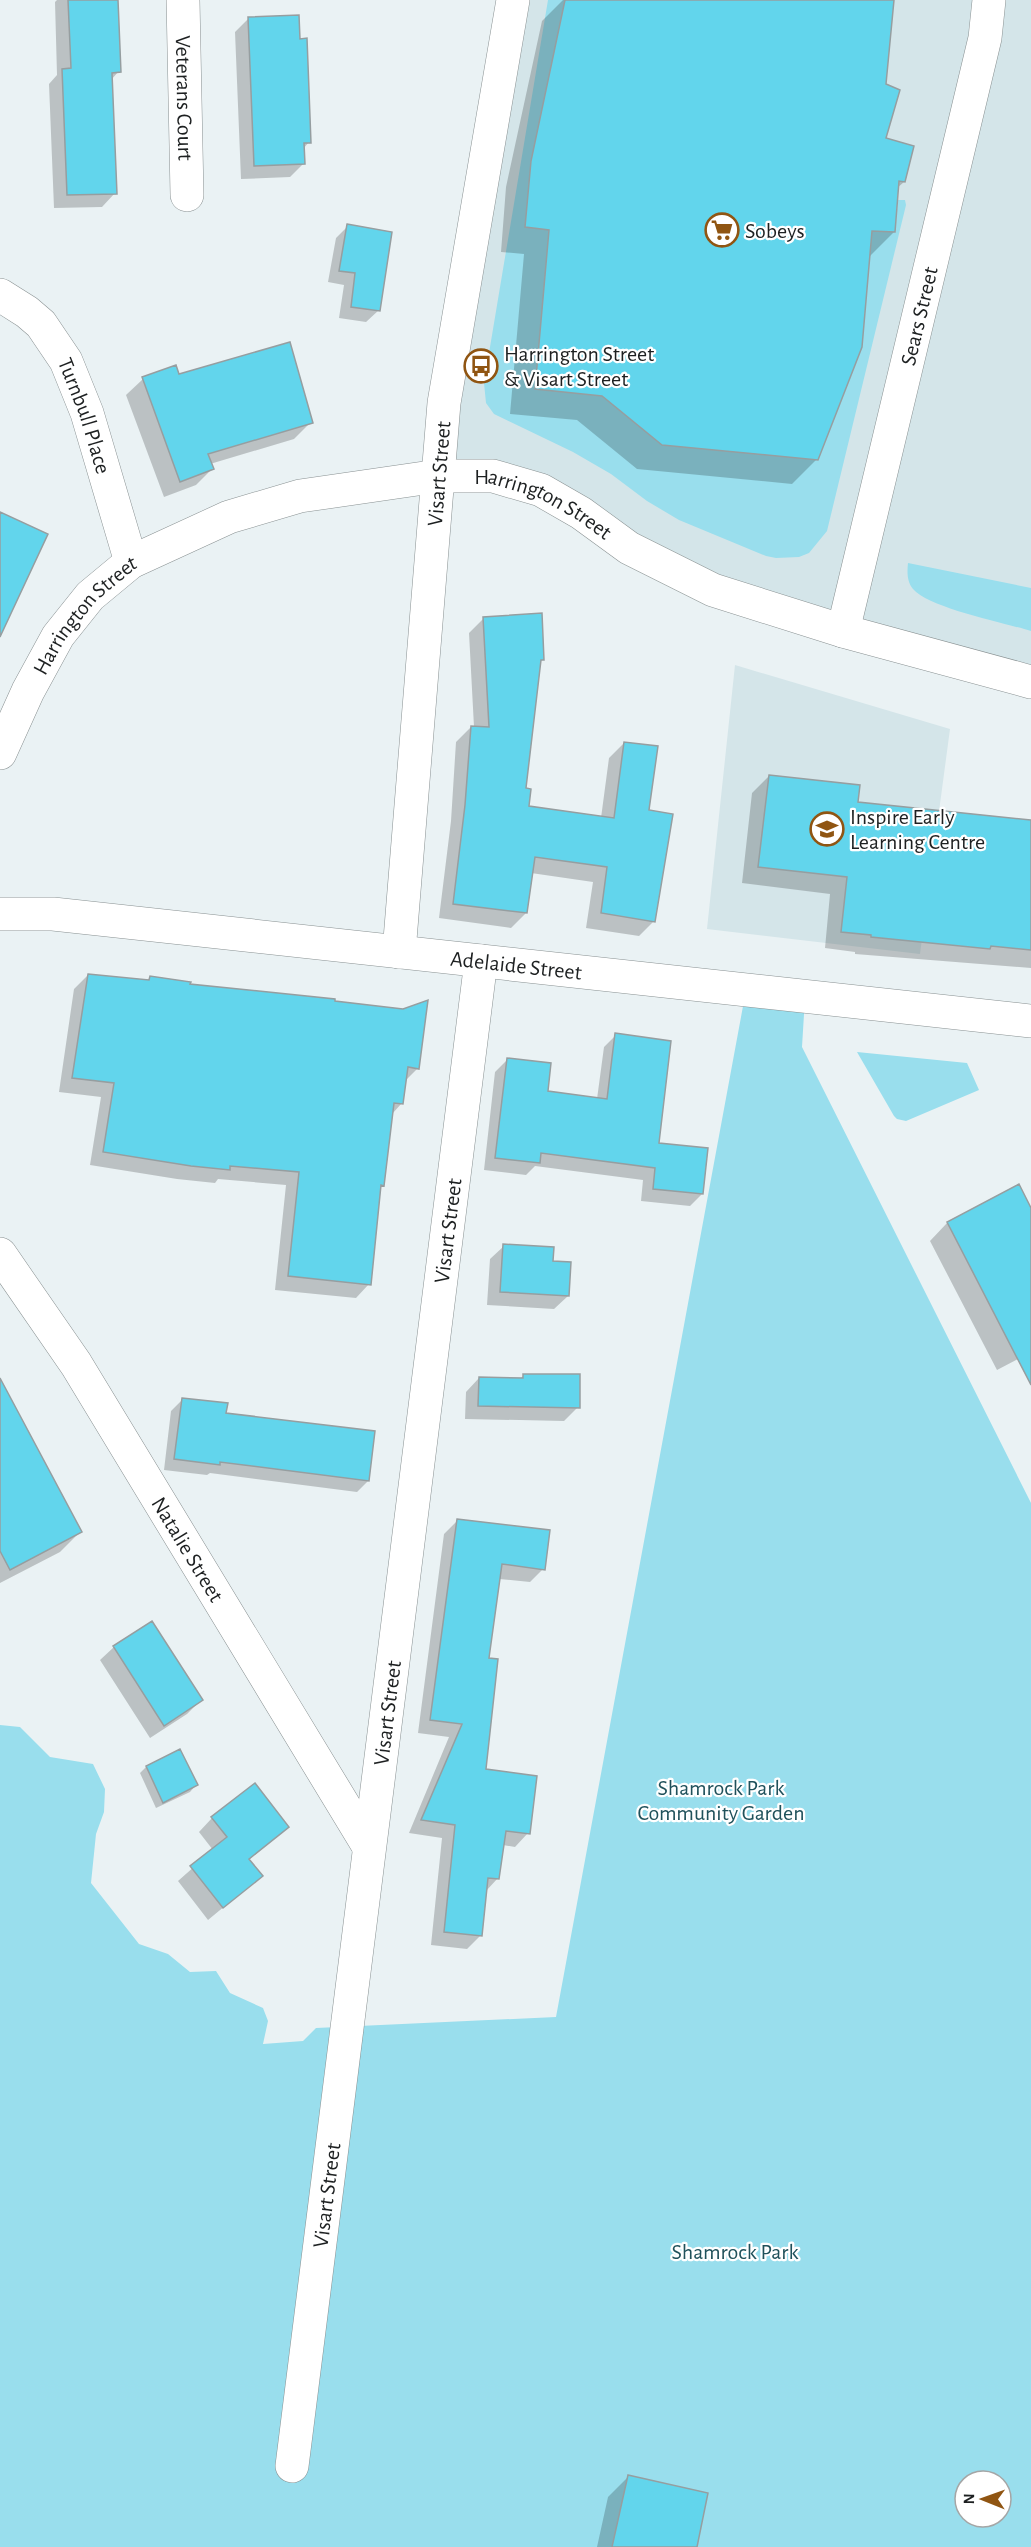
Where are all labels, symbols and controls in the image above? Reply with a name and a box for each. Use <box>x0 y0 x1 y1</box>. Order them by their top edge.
street label: Veterans Court <box>172 35 196 161</box>
supermarket icon: Sobeys <box>704 212 740 248</box>
place label: Sobeys <box>745 220 805 242</box>
street label: Sears Street <box>897 265 942 368</box>
place label: Harrington Street & Visart Street <box>504 343 654 390</box>
bus stop icon: Harrington Street & Visart Street <box>463 348 499 384</box>
street label: Turnbull Place <box>54 355 114 476</box>
street label: Visart Street <box>424 420 454 527</box>
street label: Harrington Street <box>474 465 616 544</box>
street label: Harrington Street <box>29 551 140 678</box>
place label: Inspire Early Learning Centre <box>850 806 985 853</box>
school or university icon: Inspire Early Learning Centre <box>809 811 845 847</box>
street label: Adelaide Street <box>449 948 583 984</box>
street label: Visart Street <box>431 1177 466 1285</box>
street label: Natalie Street <box>147 1493 227 1606</box>
street label: Visart Street <box>370 1659 405 1767</box>
park label: Shamrock Park Community Garden <box>637 1777 805 1824</box>
street label: Visart Street <box>310 2142 344 2249</box>
park label: Shamrock Park <box>672 2241 798 2263</box>
north arrow <box>953 2469 1013 2529</box>
text: N <box>961 2493 977 2504</box>

